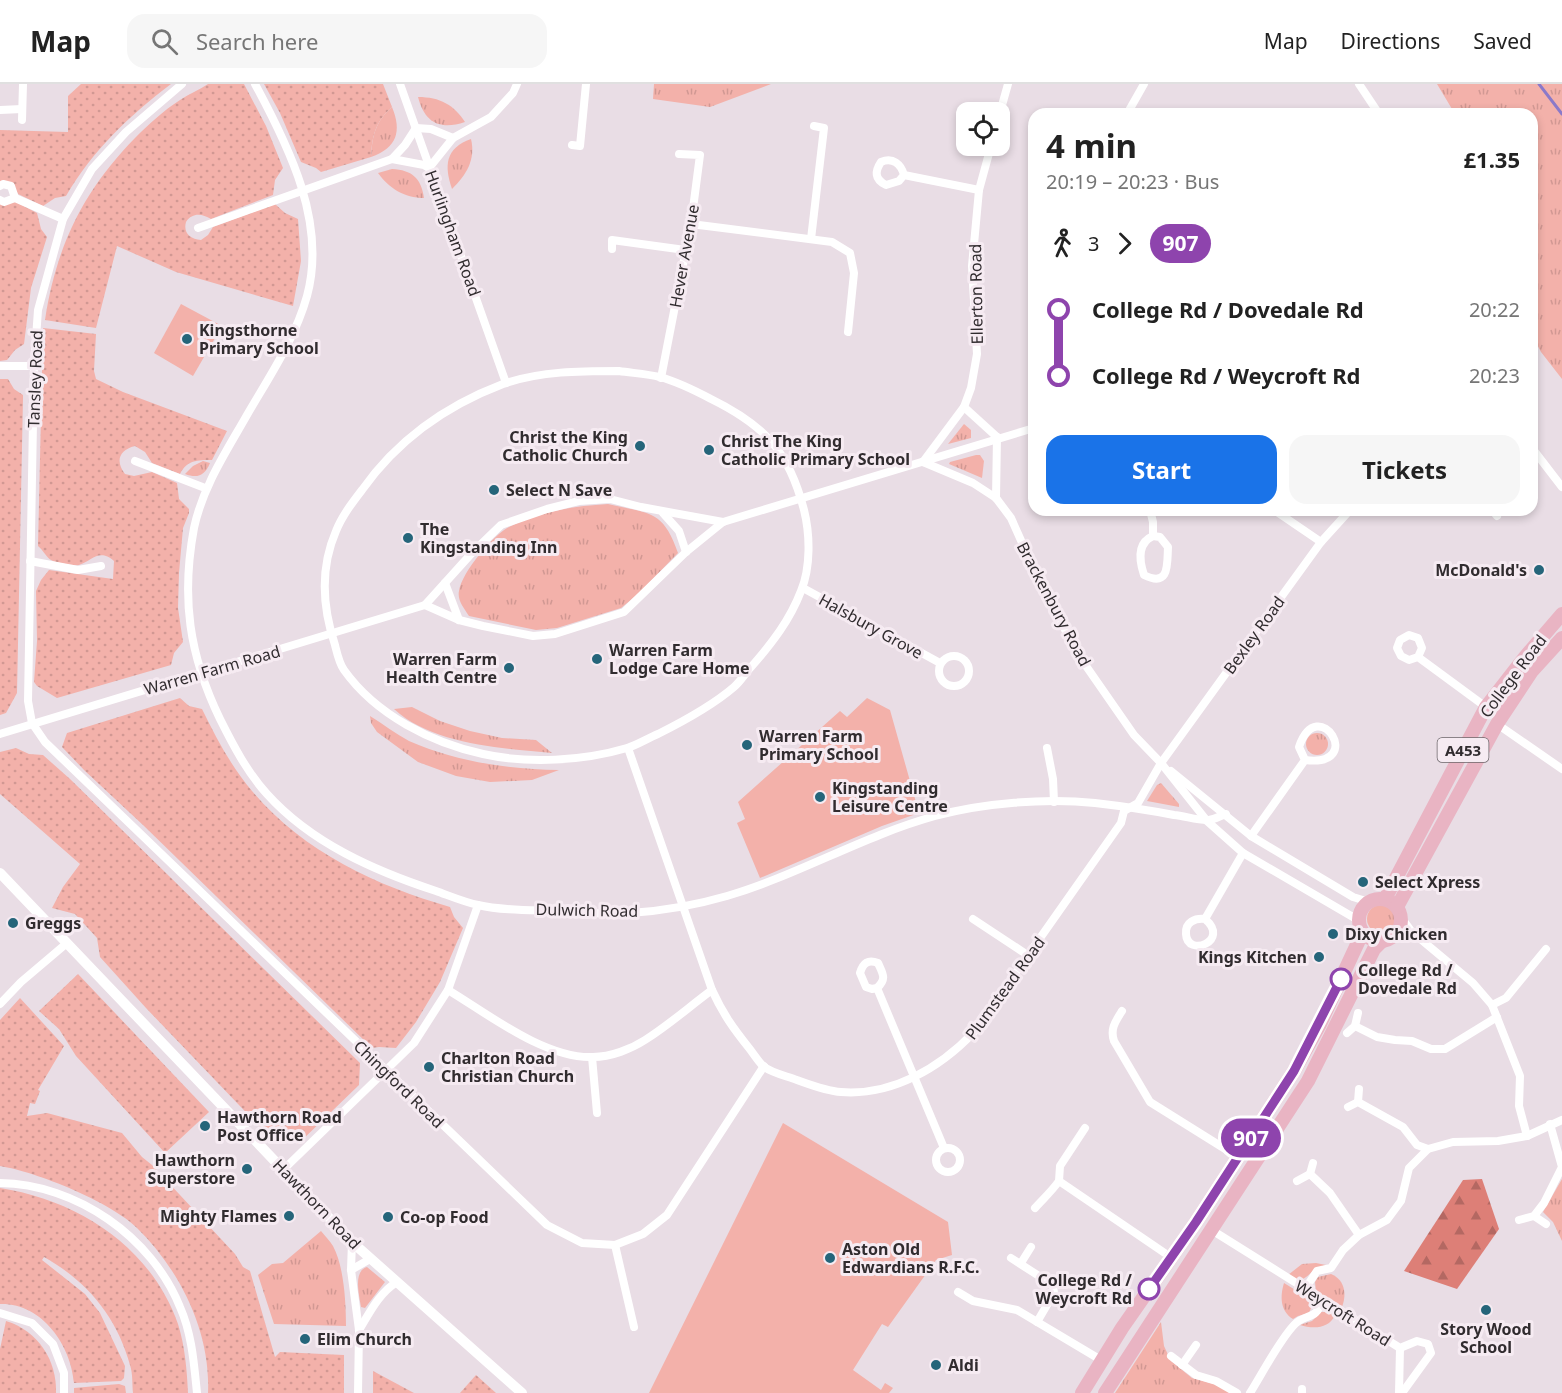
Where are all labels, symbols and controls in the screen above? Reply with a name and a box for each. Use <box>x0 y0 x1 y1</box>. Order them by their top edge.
search box <box>127 14 547 68</box>
text: Map <box>30 22 91 60</box>
icon: search <box>148 25 181 58</box>
text: Search here <box>196 26 318 56</box>
text: Map <box>1264 27 1308 55</box>
text: Directions <box>1341 27 1440 55</box>
text: Saved <box>1473 27 1532 55</box>
map controls <box>956 102 1010 156</box>
button: locate <box>956 102 1010 156</box>
text: 4 min <box>1046 123 1137 168</box>
text: £1.35 <box>1463 144 1520 174</box>
street label: Hurlingham Road <box>420 167 486 299</box>
text: 20:19 – 20:23 · Bus <box>1046 168 1219 195</box>
street label: Hever Avenue <box>664 203 704 309</box>
icon: walk <box>1046 227 1079 260</box>
icon: forward <box>1108 227 1141 260</box>
text: 907 <box>1162 229 1199 257</box>
text: 3 <box>1088 230 1099 257</box>
street label: Ellerton Road <box>964 243 988 345</box>
text: College Rd / Dovedale Rd <box>1092 294 1364 324</box>
text: 20:22 <box>1469 296 1520 323</box>
place label: Kingsthorne Primary School <box>199 319 319 359</box>
street label: Tansley Road <box>22 330 48 428</box>
marker: Kingsthorne Primary School <box>180 332 194 346</box>
text: College Rd / Weycroft Rd <box>1092 360 1361 390</box>
text: 20:23 <box>1469 362 1520 389</box>
place label: Christ the King Catholic Church <box>502 426 628 466</box>
place label: Christ The King Catholic Primary School <box>721 430 910 470</box>
button: Start <box>1046 435 1277 504</box>
button: Tickets <box>1289 435 1520 504</box>
marker: Christ the King Catholic Church <box>633 439 647 453</box>
marker: Christ The King Catholic Primary School <box>702 443 716 457</box>
place label: Select N Save <box>506 479 612 501</box>
marker: Select N Save <box>487 483 501 497</box>
place label: The Kingstanding Inn <box>420 518 557 558</box>
marker: The Kingstanding Inn <box>401 531 415 545</box>
street label: Brackenbury Road <box>1012 538 1096 670</box>
place label: McDonald's <box>1435 559 1527 581</box>
marker: McDonald's <box>1532 563 1546 577</box>
street label: Halsbury Grove <box>815 588 927 664</box>
street label: Bexley Road <box>1218 592 1290 678</box>
street label: College Road <box>1475 630 1551 722</box>
place label: Warren Farm Lodge Care Home <box>609 639 750 679</box>
street label: Warren Farm Road <box>141 640 283 700</box>
place label: Warren Farm Health Centre <box>386 648 497 688</box>
marker: Warren Farm Lodge Care Home <box>590 652 604 666</box>
marker: Warren Farm Health Centre <box>502 661 516 675</box>
place label: Warren Farm Primary School <box>759 725 879 765</box>
marker: Warren Farm Primary School <box>740 738 754 752</box>
road number: A453 <box>1438 738 1488 762</box>
place label: Kingstanding Leisure Centre <box>832 777 948 817</box>
marker: Kingstanding Leisure Centre <box>813 790 827 804</box>
place label: Select Xpress <box>1375 871 1480 893</box>
marker: Select Xpress <box>1356 875 1370 889</box>
street label: Dulwich Road <box>536 898 638 922</box>
place label: Greggs <box>25 912 81 934</box>
marker: Greggs <box>6 916 20 930</box>
place label: Dixy Chicken <box>1345 923 1448 945</box>
marker: Dixy Chicken <box>1326 927 1340 941</box>
street label: Plumstead Road <box>960 932 1050 1044</box>
place label: Kings Kitchen <box>1198 946 1307 968</box>
marker: Kings Kitchen <box>1312 950 1326 964</box>
place label: College Rd / Dovedale Rd <box>1358 959 1457 999</box>
marker: College Rd / Dovedale Rd <box>1330 968 1352 990</box>
street label: Chingford Road <box>349 1035 449 1133</box>
place label: Charlton Road Christian Church <box>441 1047 574 1087</box>
marker: Charlton Road Christian Church <box>422 1060 436 1074</box>
place label: Hawthorn Road Post Office <box>217 1106 342 1146</box>
line badge: 907 <box>1216 1118 1286 1158</box>
marker: Hawthorn Road Post Office <box>198 1119 212 1133</box>
text: 907 <box>1233 1124 1269 1152</box>
place label: Hawthorn Superstore <box>148 1149 235 1189</box>
street label: Hawthorn Road <box>268 1154 366 1254</box>
marker: Hawthorn Superstore <box>240 1162 254 1176</box>
place label: Mighty Flames <box>160 1205 277 1227</box>
place label: Co-op Food <box>400 1206 489 1228</box>
marker: Mighty Flames <box>282 1209 296 1223</box>
marker: Co-op Food <box>381 1210 395 1224</box>
place label: Aston Old Edwardians R.F.C. <box>842 1238 980 1278</box>
marker: Aston Old Edwardians R.F.C. <box>823 1251 837 1265</box>
place label: College Rd / Weycroft Rd <box>1035 1269 1132 1309</box>
street label: Weycroft Road <box>1291 1275 1395 1351</box>
marker: College Rd / Weycroft Rd <box>1138 1278 1160 1300</box>
marker: Story Wood School <box>1479 1303 1493 1317</box>
place label: Story Wood School <box>1440 1318 1532 1358</box>
place label: Elim Church <box>317 1328 412 1350</box>
marker: Elim Church <box>298 1332 312 1346</box>
place label: Aldi <box>948 1354 979 1376</box>
marker: Aldi <box>929 1358 943 1372</box>

